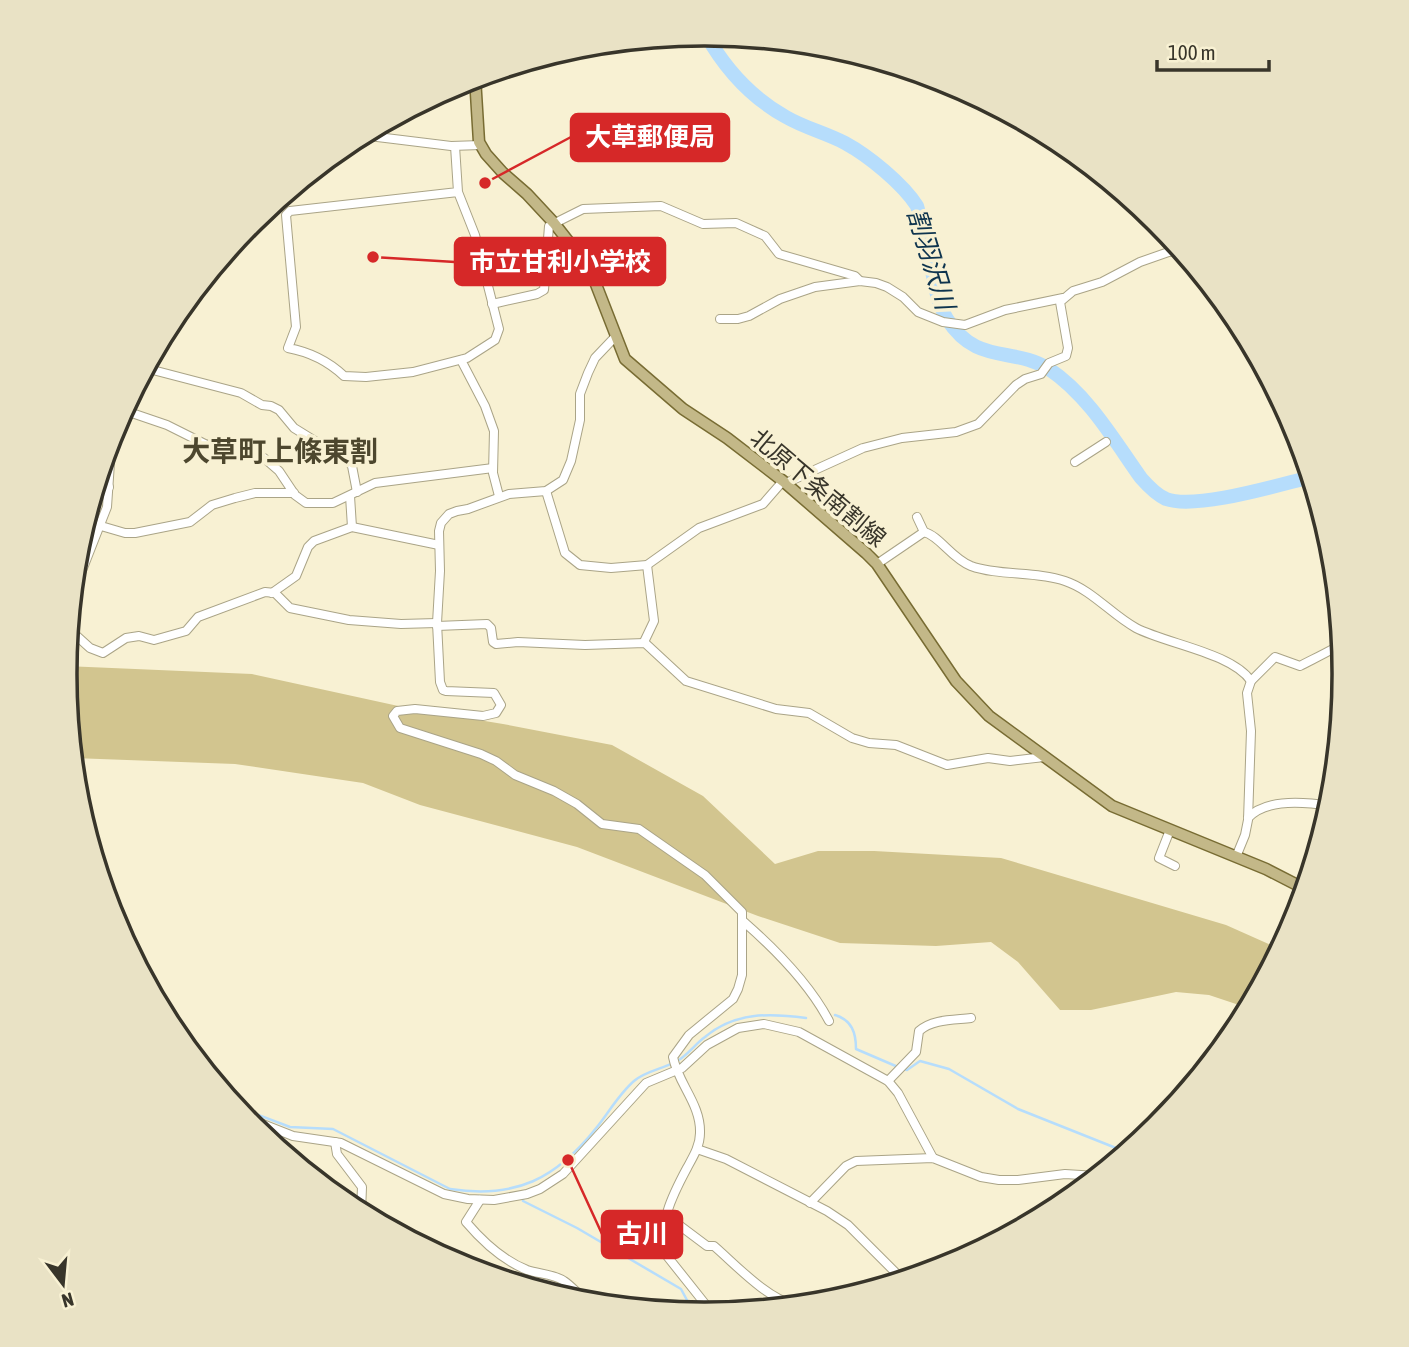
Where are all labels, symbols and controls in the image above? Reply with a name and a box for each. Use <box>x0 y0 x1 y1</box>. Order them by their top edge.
scale bar <box>1157 28 1269 72</box>
text: 100 m <box>1168 40 1216 64</box>
callout: 大草郵便局 <box>571 114 729 161</box>
text: 大草郵便局 <box>585 122 715 152</box>
water label: 割羽沢川 <box>901 205 961 316</box>
callout: 市立甘利小学校 <box>455 238 665 285</box>
text: 市立甘利小学校 <box>469 247 651 277</box>
street label: 北原下条南割線 <box>745 423 891 552</box>
district label: 大草町上條東割 <box>182 435 378 467</box>
callout: 古川 <box>602 1211 682 1258</box>
text: 古川 <box>616 1219 668 1249</box>
north arrow <box>28 1249 98 1319</box>
text: N <box>59 1288 76 1312</box>

